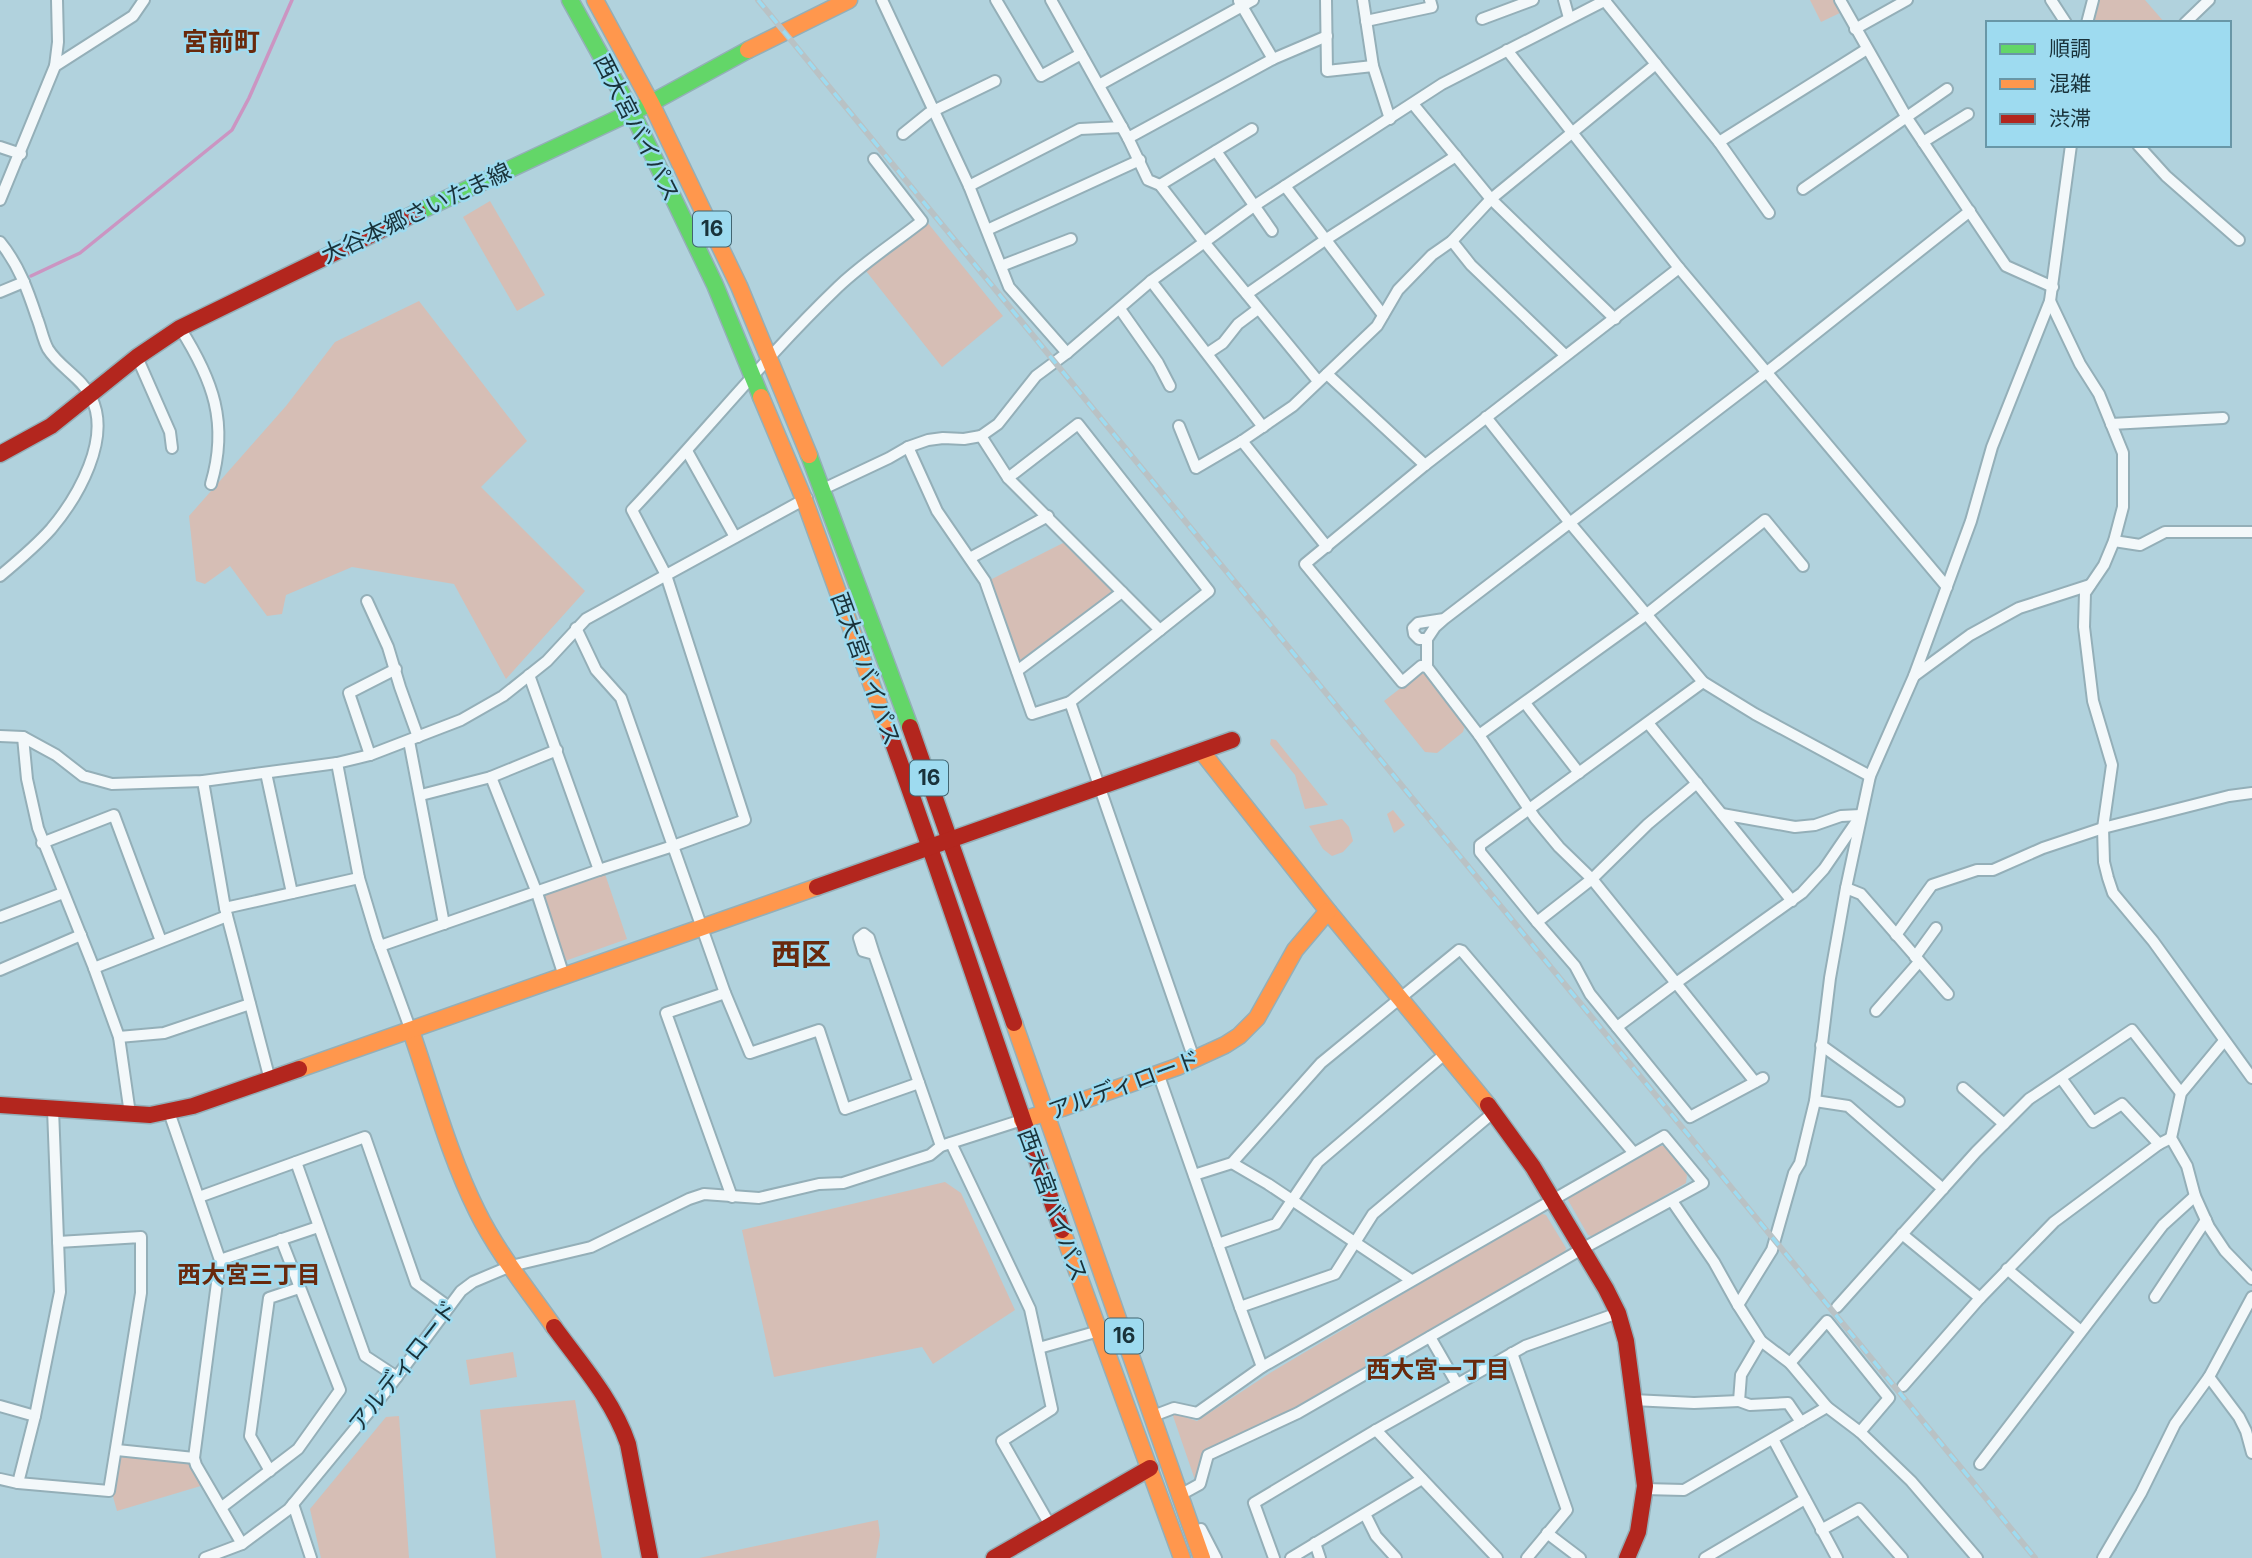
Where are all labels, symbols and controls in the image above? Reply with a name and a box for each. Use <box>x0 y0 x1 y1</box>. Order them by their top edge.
legend <box>1986 21 2231 147</box>
district label: 宮前町 <box>182 26 260 57</box>
text: 順調 <box>2049 36 2091 61</box>
street label: 西大宮バイパス <box>588 50 686 206</box>
text: 混雑 <box>2049 71 2091 96</box>
text: 渋滞 <box>2049 106 2091 131</box>
street label: 大谷本郷さいたま線 <box>317 157 515 269</box>
road number: 16 <box>693 212 731 246</box>
street label: 西大宮バイパス <box>825 589 907 749</box>
road number: 16 <box>910 760 948 796</box>
district label: 西区 <box>771 936 831 972</box>
street label: アルディロード <box>1044 1045 1204 1125</box>
street label: 西大宮バイパス <box>1012 1125 1094 1285</box>
district label: 西大宮三丁目 <box>177 1260 321 1289</box>
street label: アルディロード <box>343 1295 463 1437</box>
road number: 16 <box>1105 1318 1143 1354</box>
district label: 西大宮一丁目 <box>1366 1355 1510 1384</box>

